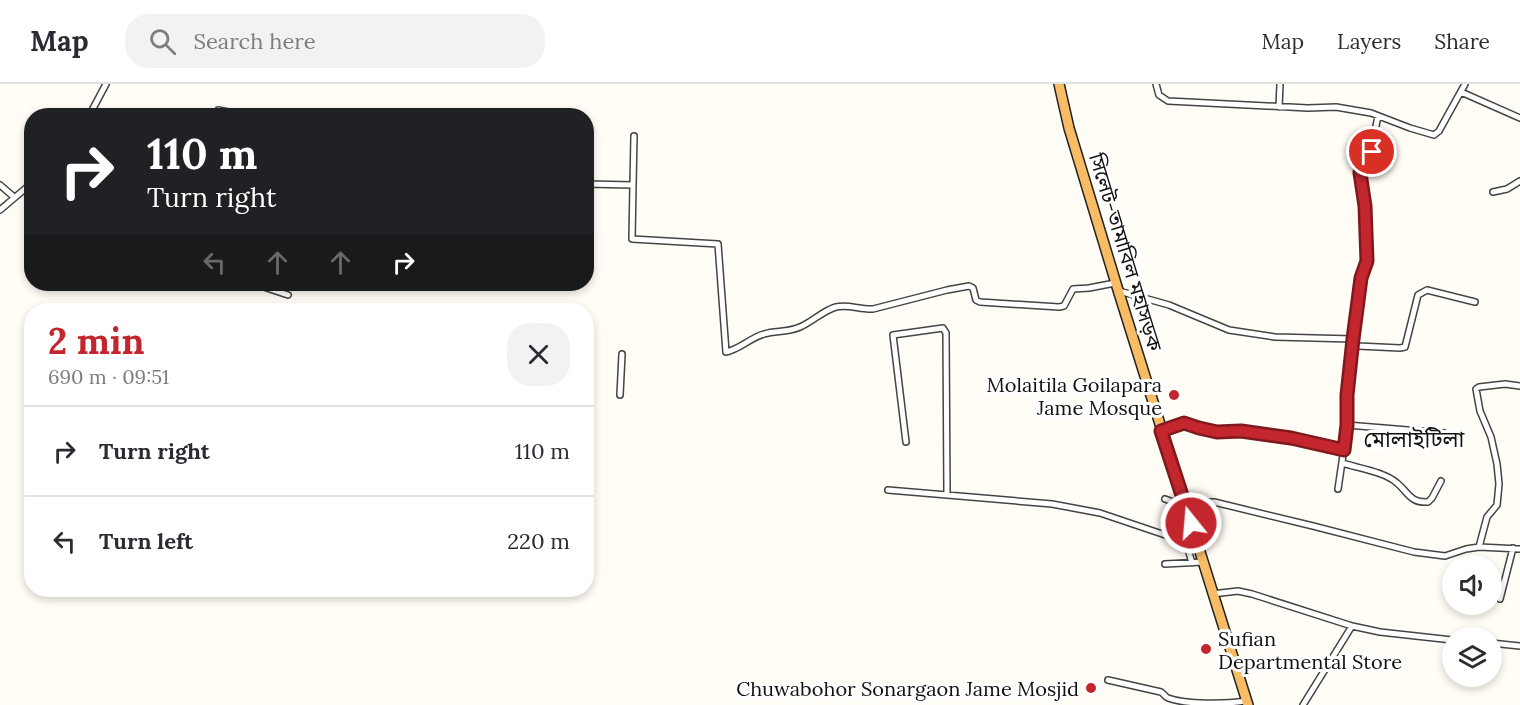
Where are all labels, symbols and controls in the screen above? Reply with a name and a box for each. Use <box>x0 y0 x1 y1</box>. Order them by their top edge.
search box <box>125 14 545 68</box>
text: Map <box>30 23 89 59</box>
icon: search <box>146 25 179 58</box>
text: Search here <box>194 27 316 55</box>
text: Map <box>1261 28 1304 55</box>
text: Layers <box>1337 28 1401 55</box>
text: Share <box>1434 28 1490 55</box>
pin <box>1346 126 1397 177</box>
text: 110 m <box>147 127 258 181</box>
icon: right <box>48 132 126 210</box>
icon: arrive <box>1355 135 1388 168</box>
street label: সিলেট-তামাবিল মহাসড়ক <box>1084 149 1168 355</box>
text: Turn right <box>147 180 276 214</box>
icon: left <box>198 246 231 279</box>
icon: ahead <box>261 246 294 279</box>
icon: ahead <box>324 246 357 279</box>
icon: right <box>387 246 420 279</box>
text: 2 min <box>48 318 145 364</box>
button: close <box>507 323 570 386</box>
text: 690 m · 09:51 <box>48 364 169 389</box>
place label: Molaitila Goilapara Jame Mosque <box>987 372 1162 420</box>
marker: Molaitila Goilapara Jame Mosque <box>1167 388 1181 402</box>
district label: মোলাইটিলা <box>1364 425 1466 453</box>
icon: right <box>48 435 81 468</box>
text: Turn right <box>99 437 210 465</box>
text: 110 m <box>515 437 570 465</box>
position arrow <box>1159 491 1223 555</box>
icon: left <box>48 525 81 558</box>
text: Turn left <box>99 527 193 555</box>
text: 220 m <box>507 527 570 555</box>
map controls <box>1442 555 1502 687</box>
button: sound <box>1442 555 1502 615</box>
place label: Sufian Departmental Store <box>1218 626 1402 674</box>
button: layers <box>1442 627 1502 687</box>
marker: Sufian Departmental Store <box>1199 642 1213 656</box>
place label: Chuwabohor Sonargaon Jame Mosjid <box>736 676 1079 701</box>
marker: Chuwabohor Sonargaon Jame Mosjid <box>1084 681 1098 695</box>

